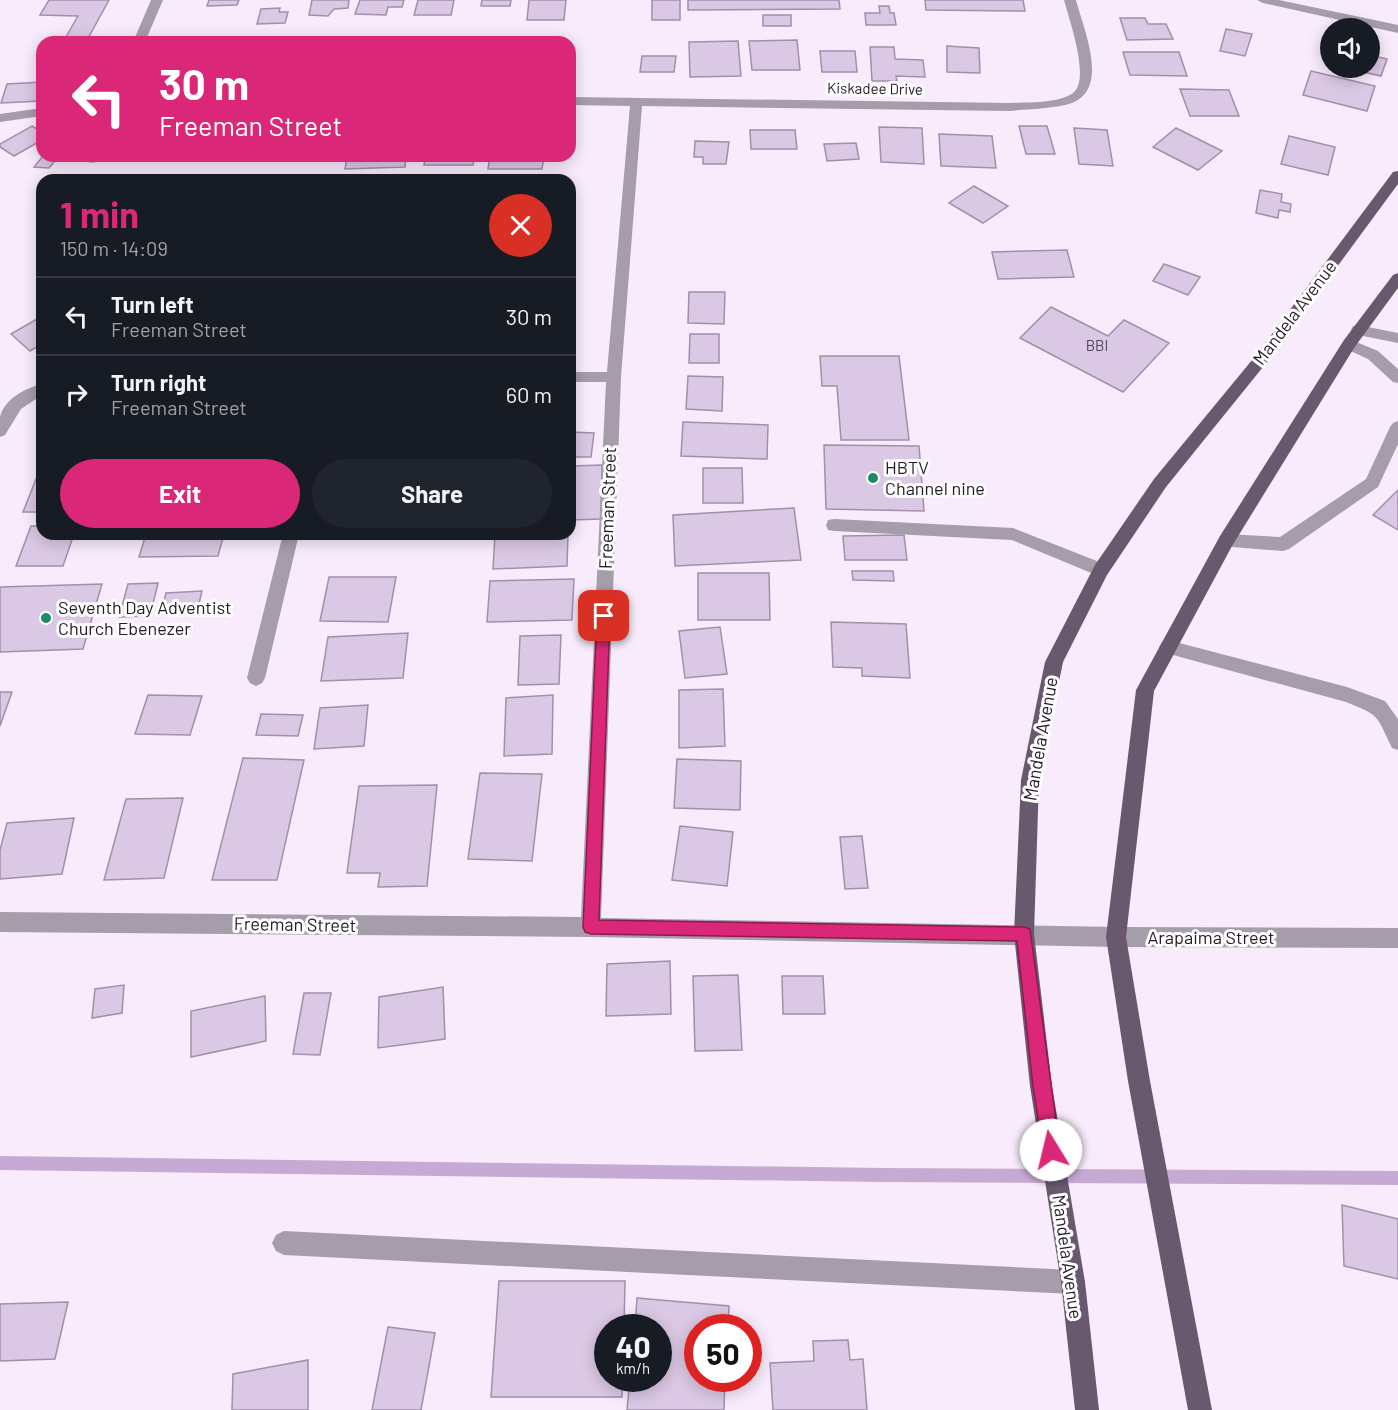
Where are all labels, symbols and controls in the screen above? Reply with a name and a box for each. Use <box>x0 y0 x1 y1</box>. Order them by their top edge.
map controls <box>1320 18 1380 78</box>
button: sound <box>1320 18 1380 78</box>
text: 30 m <box>159 58 249 108</box>
icon: left <box>60 60 138 138</box>
street label: Kiskadee Drive <box>827 78 923 98</box>
text: Freeman Street <box>159 109 342 141</box>
text: 1 min <box>60 192 139 235</box>
button: close <box>489 194 552 257</box>
text: 150 m · 14:09 <box>60 236 168 260</box>
street label: Mandela Avenue <box>1248 256 1341 369</box>
text: Turn left <box>111 291 194 317</box>
icon: left <box>60 300 93 333</box>
text: 30 m <box>506 303 552 329</box>
text: Freeman Street <box>111 317 247 341</box>
house number: BBI <box>1086 336 1108 354</box>
text: Turn right <box>111 369 206 395</box>
icon: right <box>60 378 93 411</box>
text: 60 m <box>506 381 552 407</box>
text: Freeman Street <box>111 395 247 419</box>
street label: Freeman Street <box>594 447 620 569</box>
place label: HBTV Channel nine <box>885 456 985 499</box>
button: Exit <box>60 459 300 528</box>
button: Share <box>312 459 552 528</box>
marker: HBTV Channel nine <box>866 471 880 485</box>
pin <box>578 590 629 641</box>
place label: Seventh Day Adventist Church Ebenezer <box>58 596 232 639</box>
icon: arrive <box>587 599 620 632</box>
marker: Seventh Day Adventist Church Ebenezer <box>39 611 53 625</box>
street label: Mandela Avenue <box>1018 675 1062 802</box>
street label: Freeman Street <box>234 912 356 936</box>
street label: Arapaima Street <box>1147 926 1275 948</box>
position arrow <box>1019 1118 1083 1182</box>
street label: Mandela Avenue <box>1048 1193 1088 1320</box>
speed limit sign: 50 <box>684 1314 762 1392</box>
text: 40 <box>615 1328 651 1364</box>
text: km/h <box>616 1359 650 1377</box>

